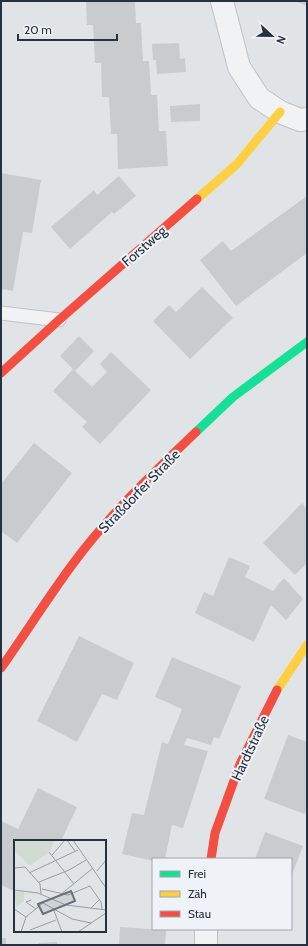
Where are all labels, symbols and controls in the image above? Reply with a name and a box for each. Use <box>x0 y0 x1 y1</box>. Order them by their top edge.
scale bar <box>18 16 117 42</box>
north arrow <box>252 16 292 56</box>
text: 20 m <box>24 22 52 37</box>
text: N <box>273 34 289 46</box>
street label: Forstweg <box>118 221 171 270</box>
street label: Straßdorfer Straße <box>94 445 184 537</box>
street label: Hardtstraße <box>227 713 273 783</box>
inset map <box>14 840 106 932</box>
legend <box>152 858 292 930</box>
text: Frei <box>188 866 206 881</box>
text: Zäh <box>188 886 207 901</box>
text: Stau <box>188 906 211 921</box>

